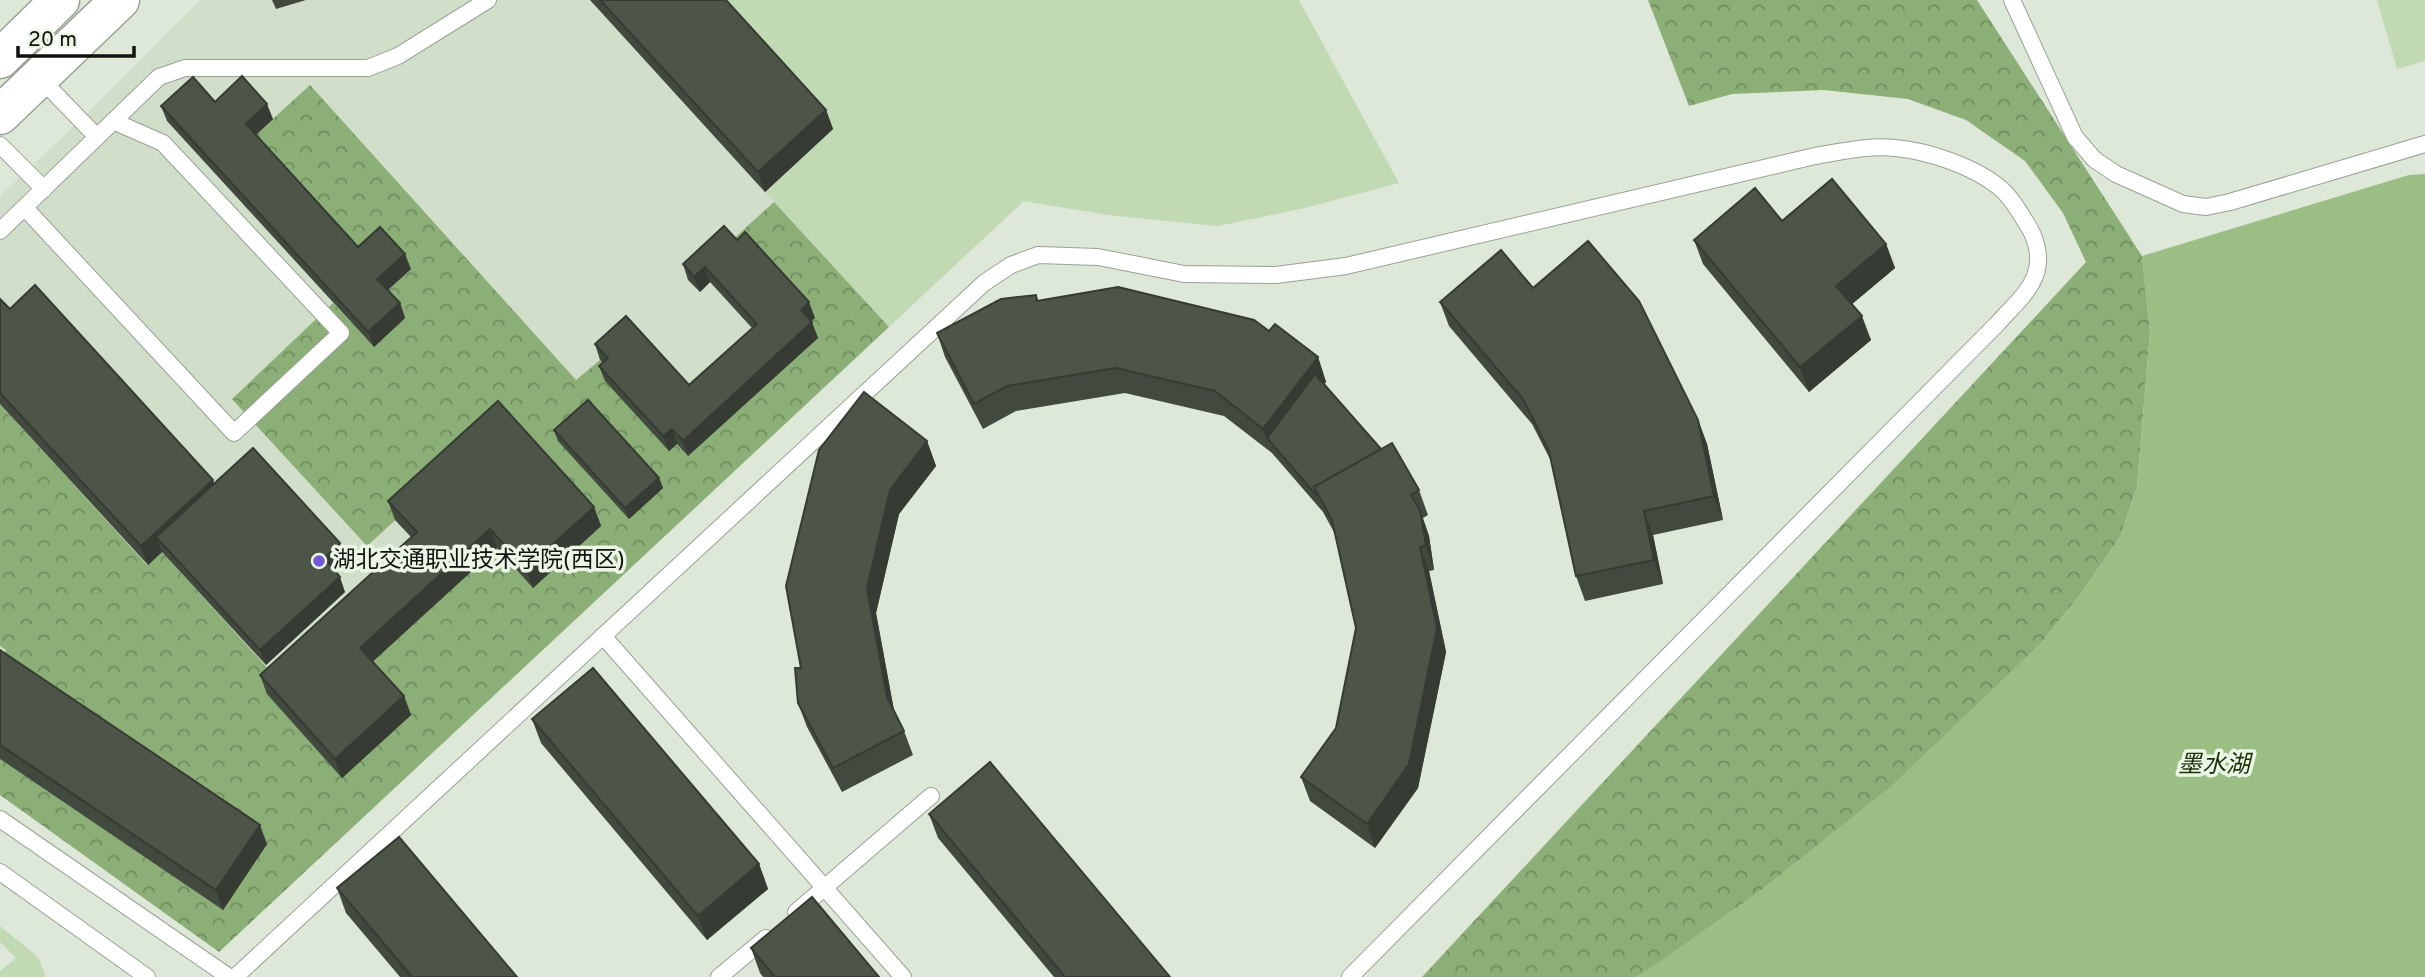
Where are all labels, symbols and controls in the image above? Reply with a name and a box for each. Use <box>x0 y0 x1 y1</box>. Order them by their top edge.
scale bar <box>18 14 133 58</box>
text: 20 m <box>28 27 77 54</box>
place label: 湖北交通职业技术学院(西区) <box>333 547 625 576</box>
marker: 湖北交通职业技术学院(西区) <box>311 553 327 569</box>
water label: 墨水湖 <box>2178 751 2254 781</box>

